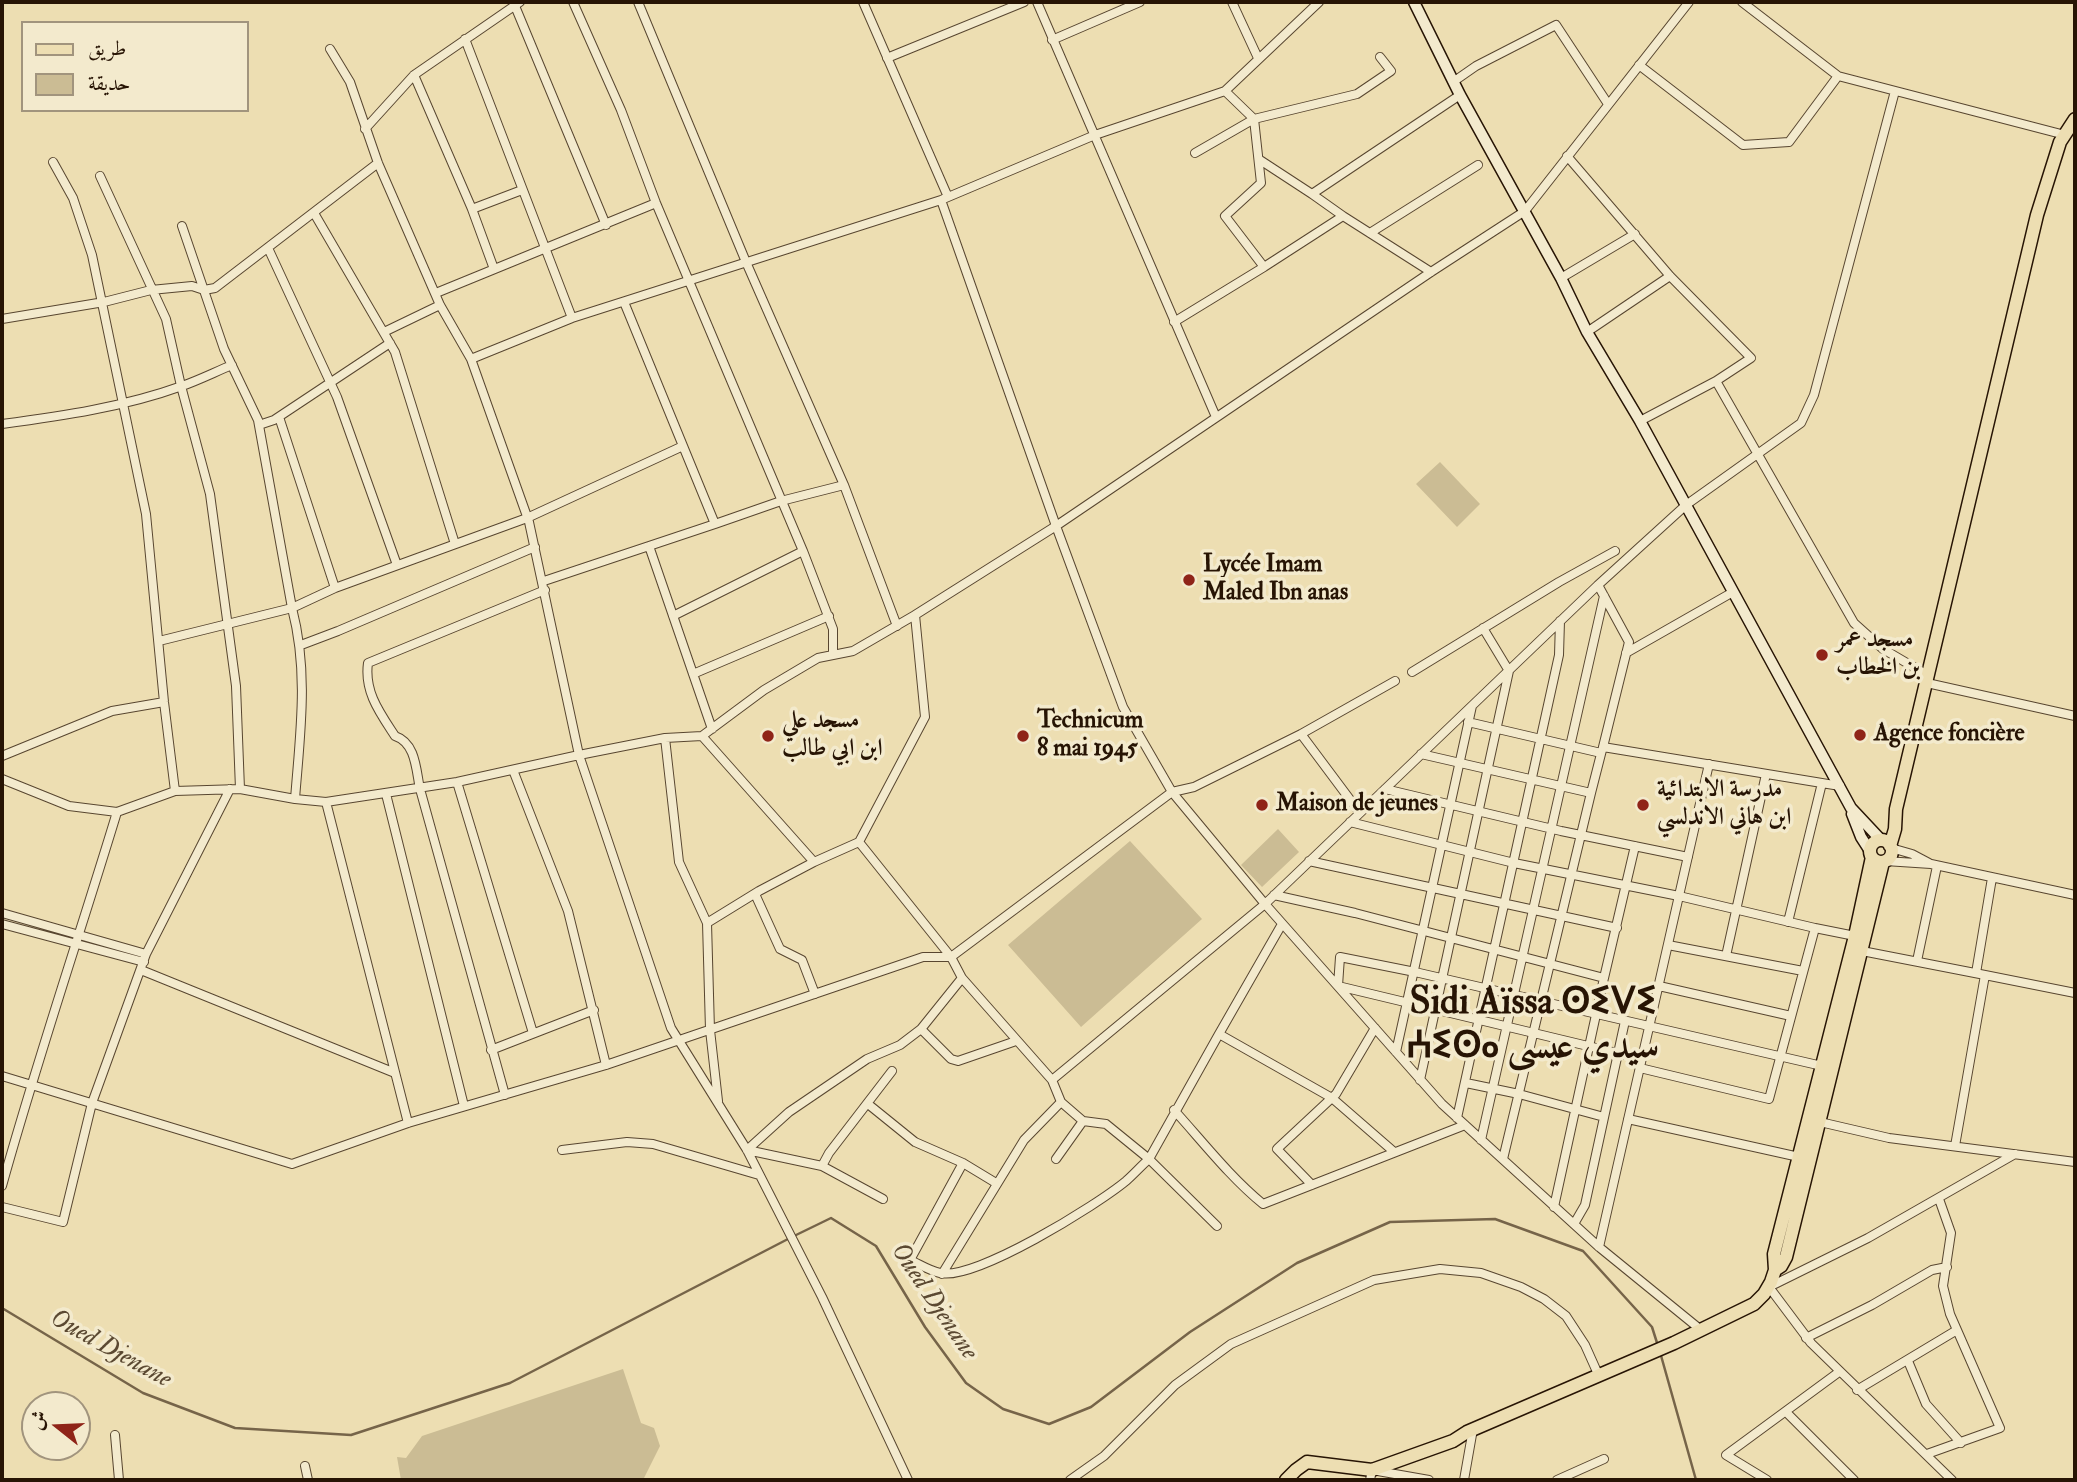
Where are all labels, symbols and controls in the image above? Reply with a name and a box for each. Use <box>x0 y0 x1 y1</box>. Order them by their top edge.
legend <box>21 21 248 112</box>
text: طريق <box>88 35 126 62</box>
text: حديقة <box>88 70 131 97</box>
place label: Lycée Imam Maled Ibn anas <box>1203 552 1348 608</box>
marker: Lycée Imam Maled Ibn anas <box>1181 572 1197 588</box>
place label: مسجد عمر بن الخطاب <box>1836 627 1920 683</box>
marker: مسجد عمر بن الخطاب <box>1814 647 1830 663</box>
place label: مسجد علي ابن ابي طالب <box>782 708 883 764</box>
place label: Technicum 8 mai 1945 <box>1037 708 1143 764</box>
place label: Agence foncière <box>1874 721 2025 749</box>
marker: Agence foncière <box>1852 727 1868 743</box>
marker: مسجد علي ابن ابي طالب <box>760 728 776 744</box>
marker: Technicum 8 mai 1945 <box>1015 728 1031 744</box>
place label: مدرسة الابتدائية ابن هاني الاندلسي <box>1657 777 1791 833</box>
place label: Maison de jeunes <box>1276 791 1438 819</box>
marker: Maison de jeunes <box>1254 797 1270 813</box>
marker: مدرسة الابتدائية ابن هاني الاندلسي <box>1635 797 1651 813</box>
district label: Sidi Aïssa ⵙⵉⴸⵉ ⵄⵉⵙⴰ سيدي عيسى <box>1407 982 1659 1072</box>
water label: Oued Djenane <box>882 1238 984 1366</box>
water label: Oued Djenane <box>44 1304 176 1396</box>
north arrow <box>21 1391 91 1461</box>
text: ش <box>24 1407 52 1433</box>

